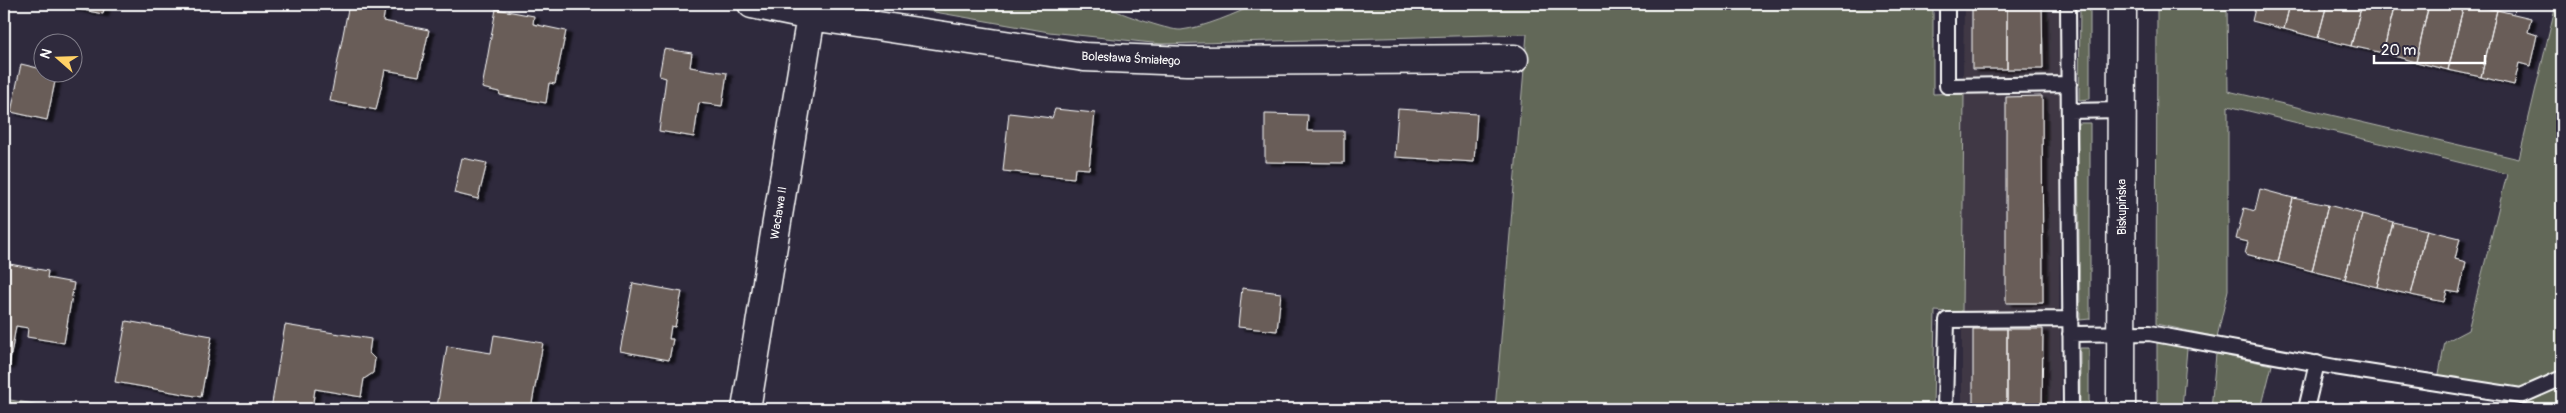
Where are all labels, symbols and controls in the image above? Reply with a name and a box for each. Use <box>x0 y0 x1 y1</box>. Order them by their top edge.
north arrow <box>32 32 82 82</box>
scale bar <box>2374 32 2485 64</box>
text: 20 m <box>2381 41 2416 60</box>
text: N <box>37 46 56 61</box>
street label: Bolesława Śmiałego <box>1081 48 1181 69</box>
street label: Biskupińska <box>2115 179 2130 235</box>
street label: Wacława II <box>767 185 791 241</box>

